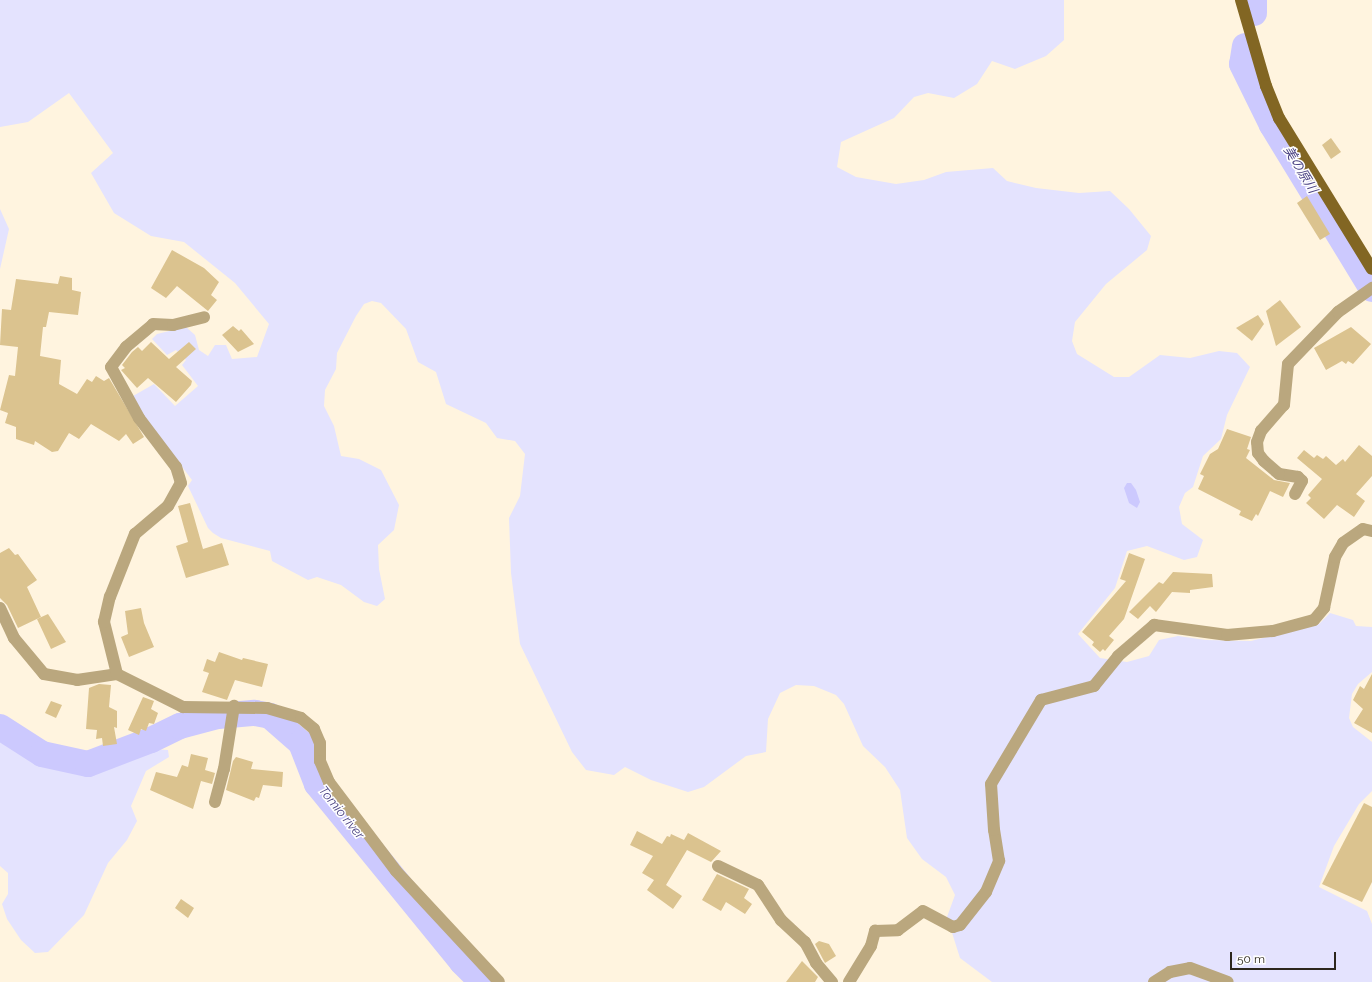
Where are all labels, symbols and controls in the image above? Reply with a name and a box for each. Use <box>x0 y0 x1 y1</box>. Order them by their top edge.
water label: 美の原川 <box>1280 144 1320 196</box>
water label: Tomio river <box>315 783 367 843</box>
scale bar <box>1232 944 1338 970</box>
text: 50 m <box>1237 952 1265 966</box>

